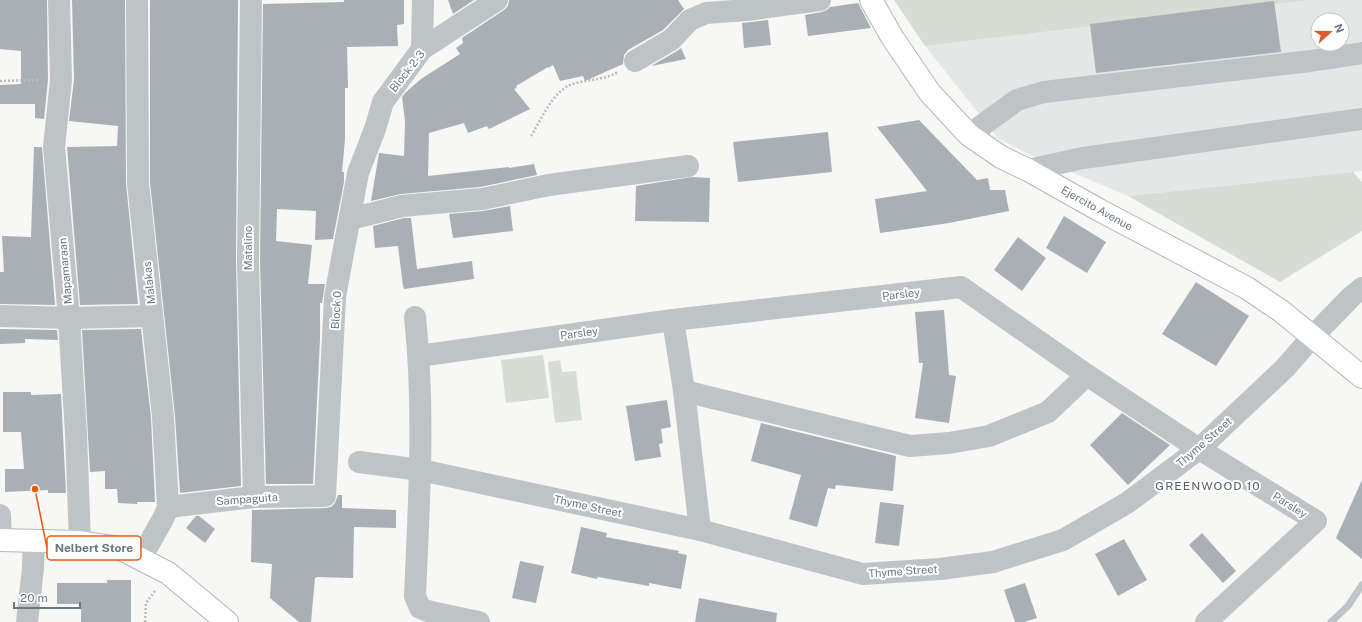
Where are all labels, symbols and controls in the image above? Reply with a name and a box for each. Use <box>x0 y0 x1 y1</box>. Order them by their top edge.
north arrow <box>1310 12 1350 52</box>
text: N <box>1332 22 1346 35</box>
street label: Block 2-3 <box>387 48 427 94</box>
street label: Ejercito Avenue <box>1059 183 1135 233</box>
street label: Matalino <box>242 226 254 270</box>
street label: Mapamaraan <box>56 237 74 305</box>
street label: Malakas <box>141 261 157 305</box>
street label: Parsley <box>881 286 921 302</box>
street label: Block 0 <box>329 290 343 329</box>
street label: Parsley <box>559 324 599 342</box>
street label: Thyme Street <box>1174 415 1234 469</box>
district label: GREENWOOD 10 <box>1155 479 1261 493</box>
street label: Parsley <box>1271 490 1309 520</box>
street label: Sampaguita <box>216 491 278 507</box>
street label: Thyme Street <box>553 493 623 519</box>
callout: Nelbert Store <box>47 536 141 560</box>
text: Nelbert Store <box>55 541 133 555</box>
street label: Thyme Street <box>868 563 938 579</box>
scale bar <box>14 584 80 610</box>
text: 20 m <box>20 591 48 605</box>

